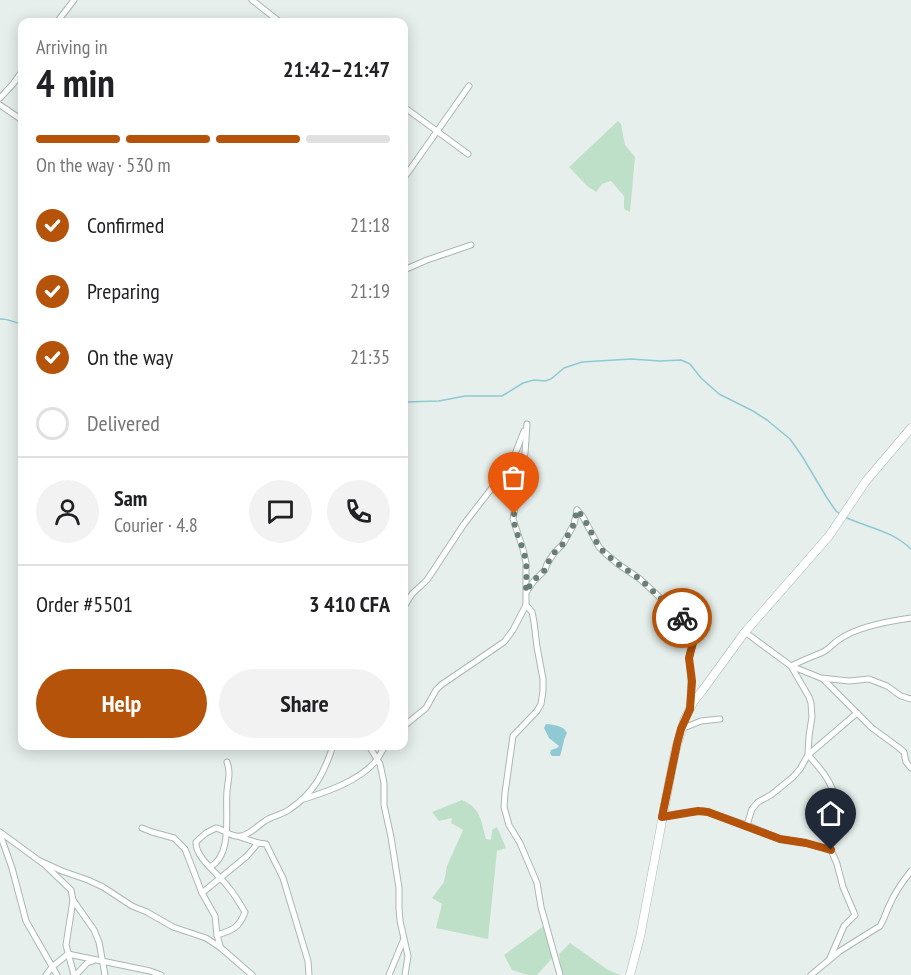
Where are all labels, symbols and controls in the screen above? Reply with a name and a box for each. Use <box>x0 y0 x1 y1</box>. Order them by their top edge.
text: Arriving in <box>36 34 108 60</box>
text: 21:42–21:47 <box>283 55 390 83</box>
text: 4 min <box>36 57 115 108</box>
text: On the way · 530 m <box>36 152 171 178</box>
icon: check <box>36 209 69 242</box>
text: Confirmed <box>87 211 164 239</box>
text: 21:18 <box>350 212 390 238</box>
icon: check <box>36 275 69 308</box>
text: Preparing <box>87 277 160 305</box>
text: 21:19 <box>350 278 390 304</box>
icon: check <box>36 341 69 374</box>
text: On the way <box>87 343 173 371</box>
text: 21:35 <box>350 344 390 370</box>
text: Delivered <box>87 409 160 437</box>
pin <box>488 452 539 514</box>
icon: bag <box>497 461 530 494</box>
button: person <box>36 480 99 543</box>
button: chat <box>249 480 312 543</box>
button: phone <box>327 480 390 543</box>
text: Sam <box>114 484 147 512</box>
text: Courier · 4.8 <box>114 512 198 538</box>
courier <box>652 588 712 648</box>
text: Order #5501 <box>36 590 133 618</box>
text: 3 410 CFA <box>309 590 390 618</box>
icon: bike <box>666 602 699 635</box>
button: Help <box>36 669 207 738</box>
button: Share <box>219 669 390 738</box>
pin <box>805 788 856 850</box>
icon: home <box>814 797 847 830</box>

